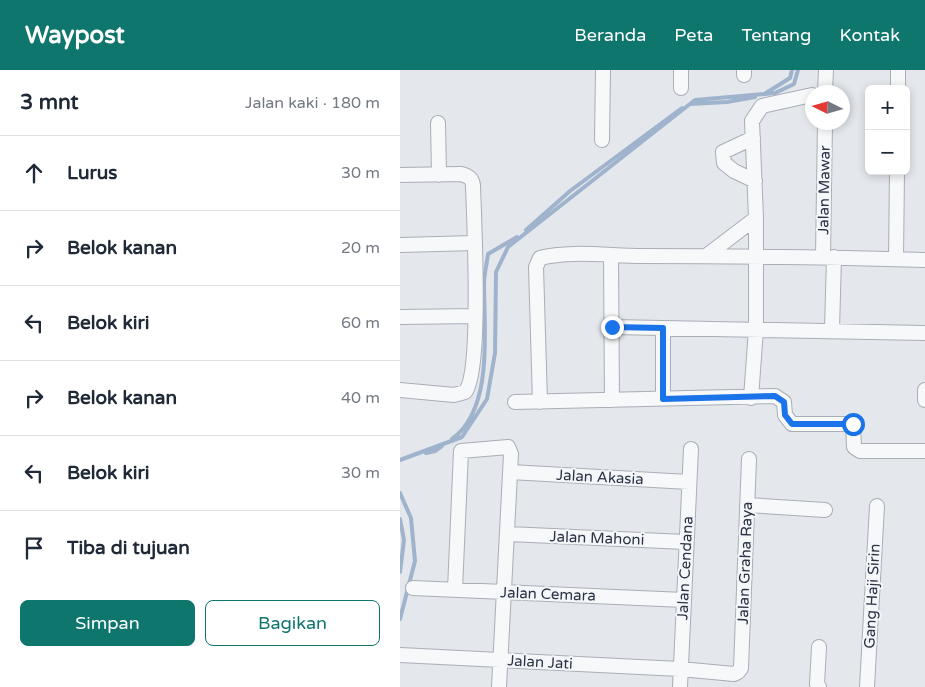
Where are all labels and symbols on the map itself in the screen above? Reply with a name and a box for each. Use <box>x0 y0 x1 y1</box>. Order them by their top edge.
north arrow <box>805 85 850 130</box>
street label: Jalan Mawar <box>814 145 834 235</box>
route end <box>601 316 624 339</box>
route start <box>842 413 865 436</box>
street label: Jalan Akasia <box>556 466 644 488</box>
street label: Jalan Graha Raya <box>734 501 756 625</box>
street label: Jalan Cendana <box>673 516 697 620</box>
street label: Jalan Mahoni <box>549 527 645 549</box>
street label: Gang Haji Sirin <box>860 543 884 649</box>
street label: Jalan Cemara <box>500 583 596 605</box>
street label: Jalan Jati <box>507 651 573 673</box>

